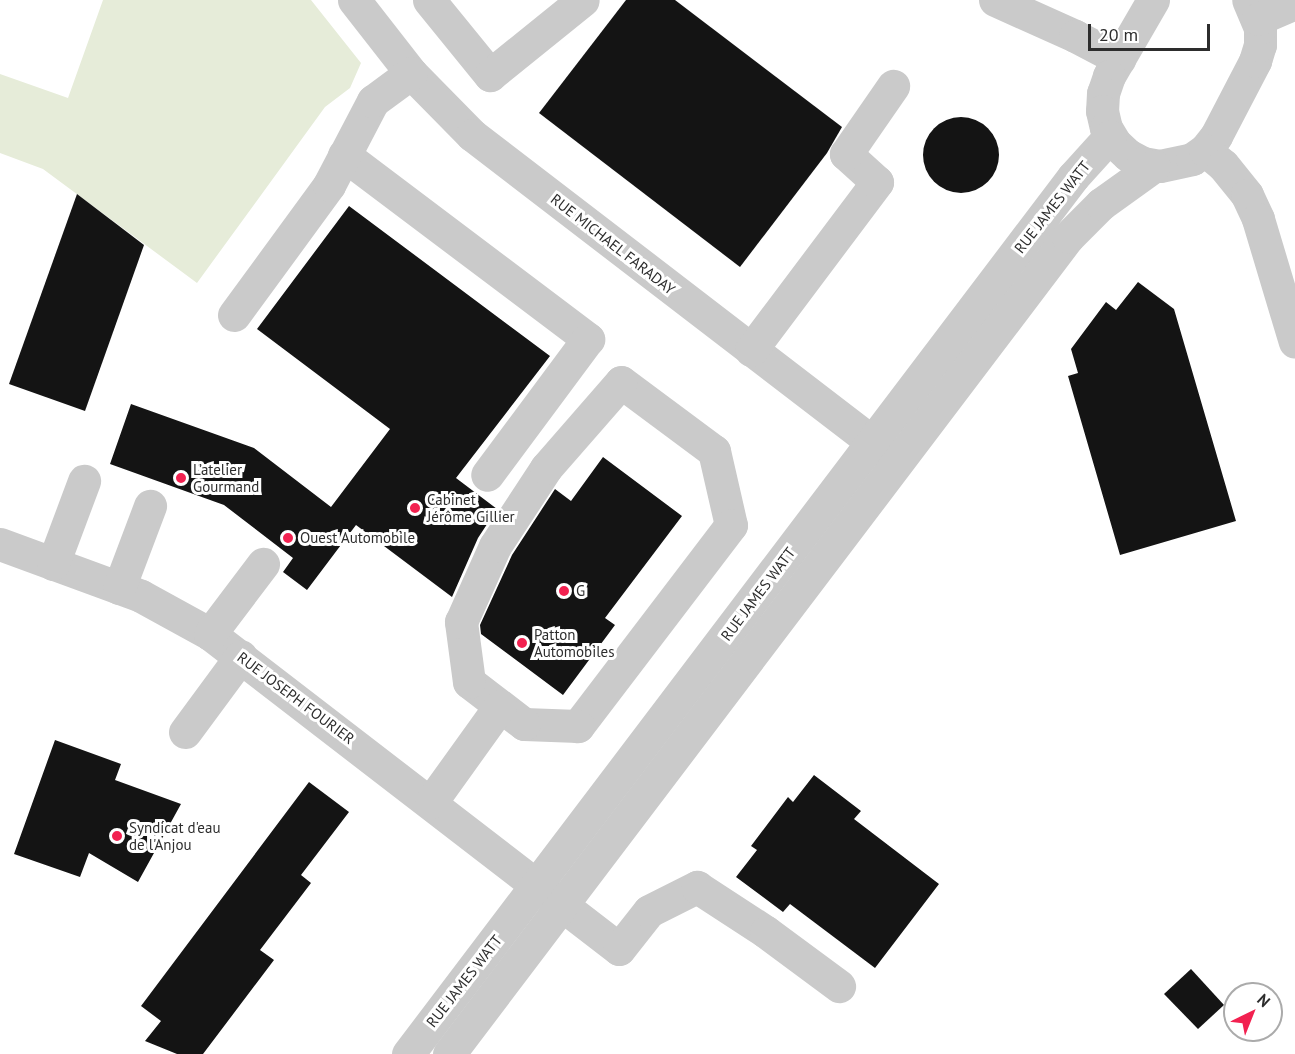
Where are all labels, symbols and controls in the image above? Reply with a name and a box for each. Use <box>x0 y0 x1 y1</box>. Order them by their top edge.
scale bar <box>1091 12 1212 50</box>
text: 20 m <box>1099 23 1138 46</box>
street label: RUE JAMES WATT <box>1010 157 1094 257</box>
street label: RUE MICHAEL FARADAY <box>547 190 679 298</box>
place label: L’atelier Gourmand <box>193 460 259 495</box>
marker: L’atelier Gourmand <box>174 471 188 485</box>
place label: Cabinet Jérôme Gillier <box>427 490 515 525</box>
marker: Cabinet Jérôme Gillier <box>408 501 422 515</box>
place label: Ouest Automobile <box>300 529 416 547</box>
marker: Ouest Automobile <box>281 531 295 545</box>
street label: RUE JAMES WATT <box>717 544 799 644</box>
place label: G <box>576 582 585 600</box>
marker: G <box>557 584 571 598</box>
place label: Patton Automobiles <box>534 625 614 660</box>
marker: Patton Automobiles <box>515 636 529 650</box>
street label: RUE JOSEPH FOURIER <box>234 648 358 748</box>
place label: Syndicat d'eau de l'Anjou <box>129 818 221 853</box>
marker: Syndicat d'eau de l'Anjou <box>110 829 124 843</box>
street label: RUE JAMES WATT <box>422 931 506 1031</box>
north arrow <box>1223 982 1283 1042</box>
text: N <box>1253 989 1275 1011</box>

